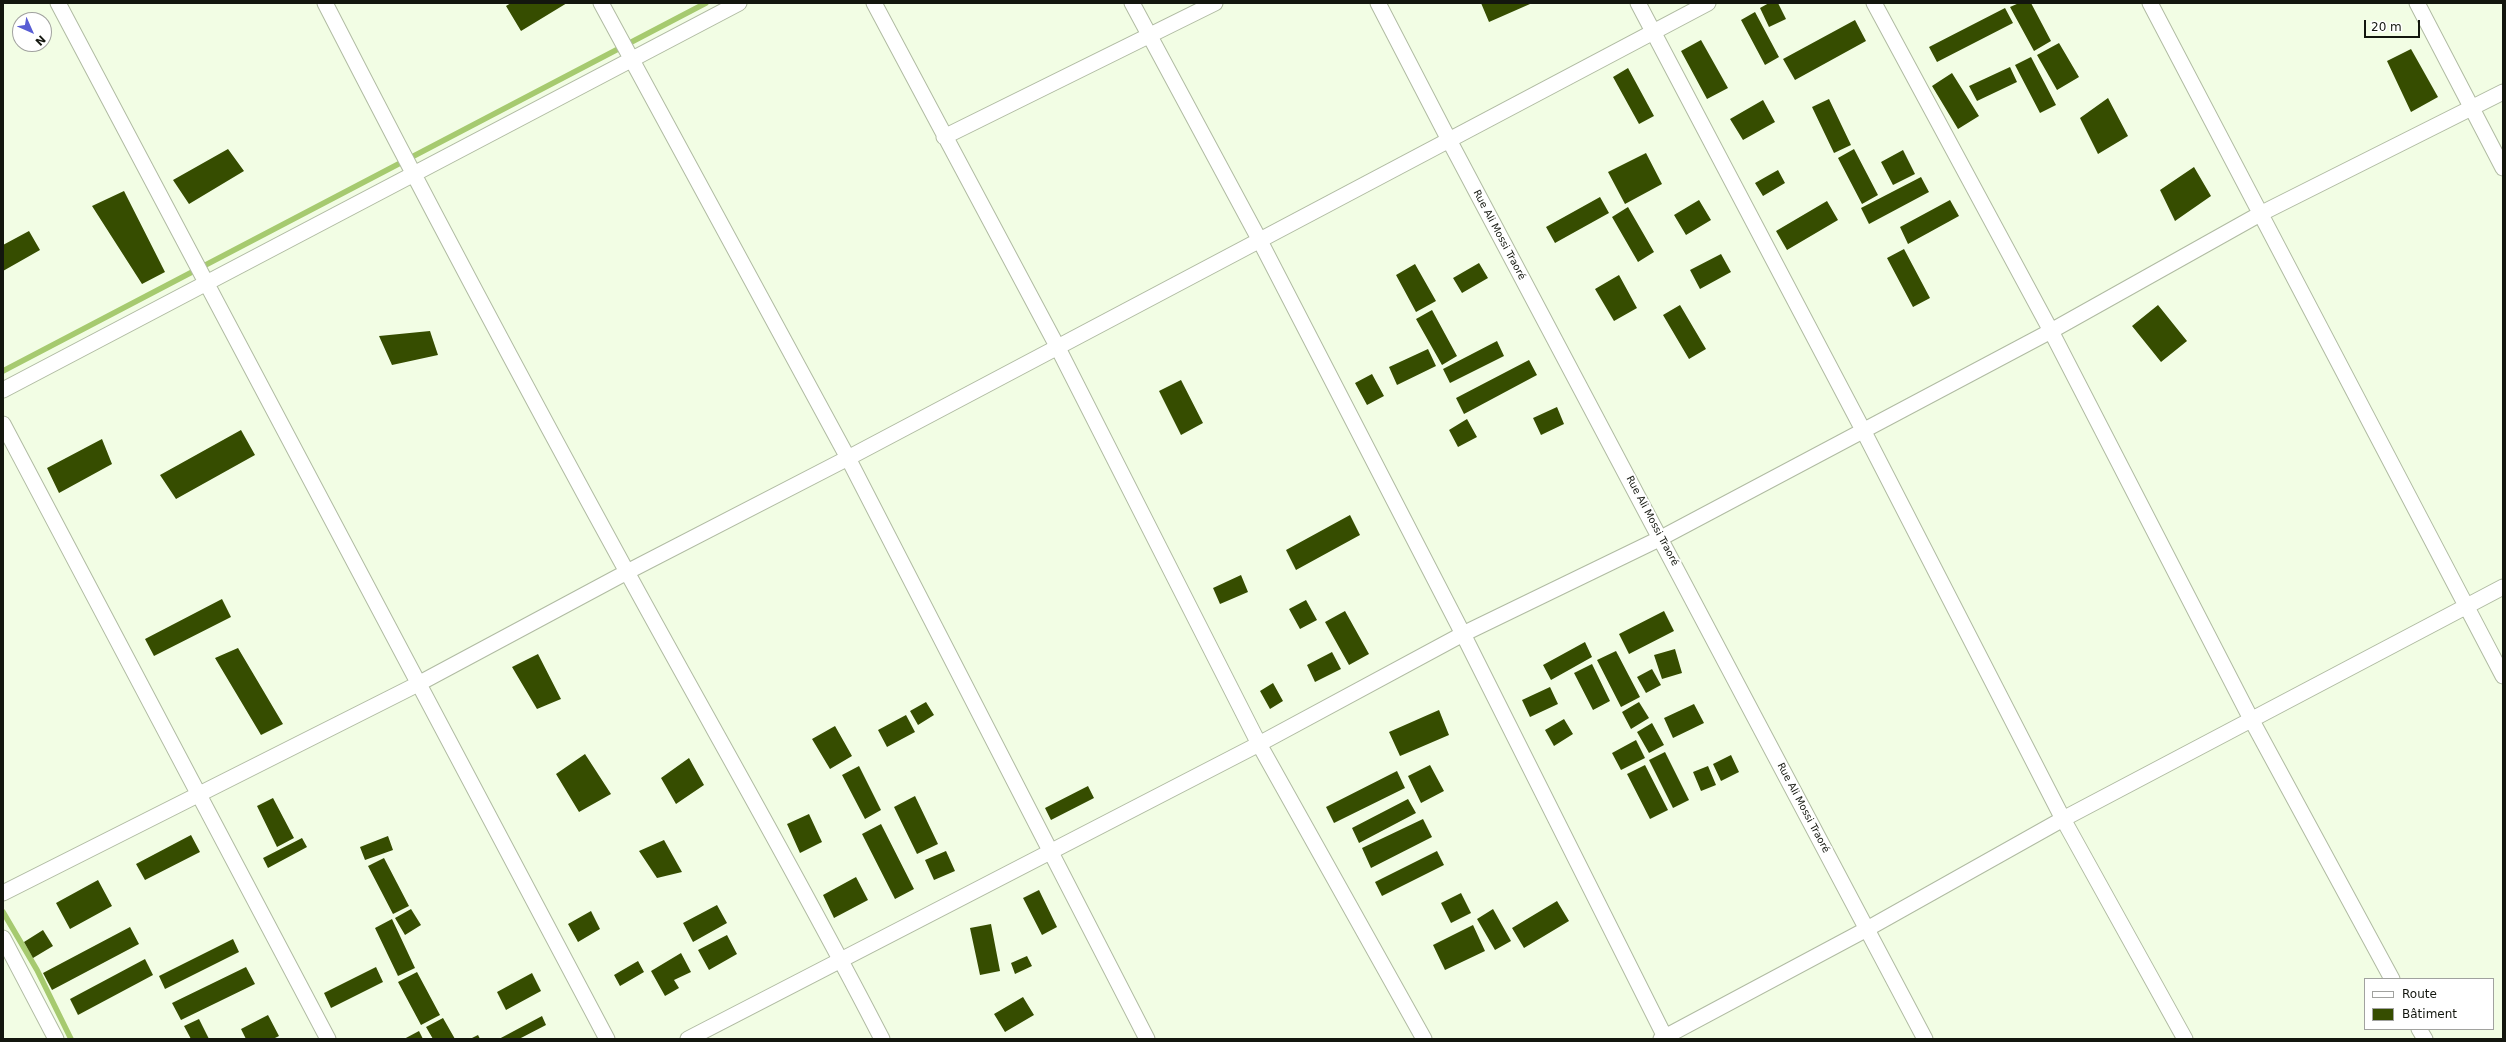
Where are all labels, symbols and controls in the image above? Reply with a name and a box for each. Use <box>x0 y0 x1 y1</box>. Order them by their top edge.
north arrow <box>12 12 52 52</box>
scale bar <box>2366 12 2422 38</box>
text: 20 m <box>2371 20 2402 34</box>
text: N <box>32 32 48 48</box>
street label: Rue Ali Mossi Traoré <box>1470 188 1528 282</box>
street label: Rue Ali Mossi Traoré <box>1623 474 1681 568</box>
street label: Rue Ali Mossi Traoré <box>1774 761 1832 855</box>
legend <box>2364 978 2494 1030</box>
text: Route <box>2402 987 2437 1001</box>
text: Bâtiment <box>2402 1007 2457 1021</box>

